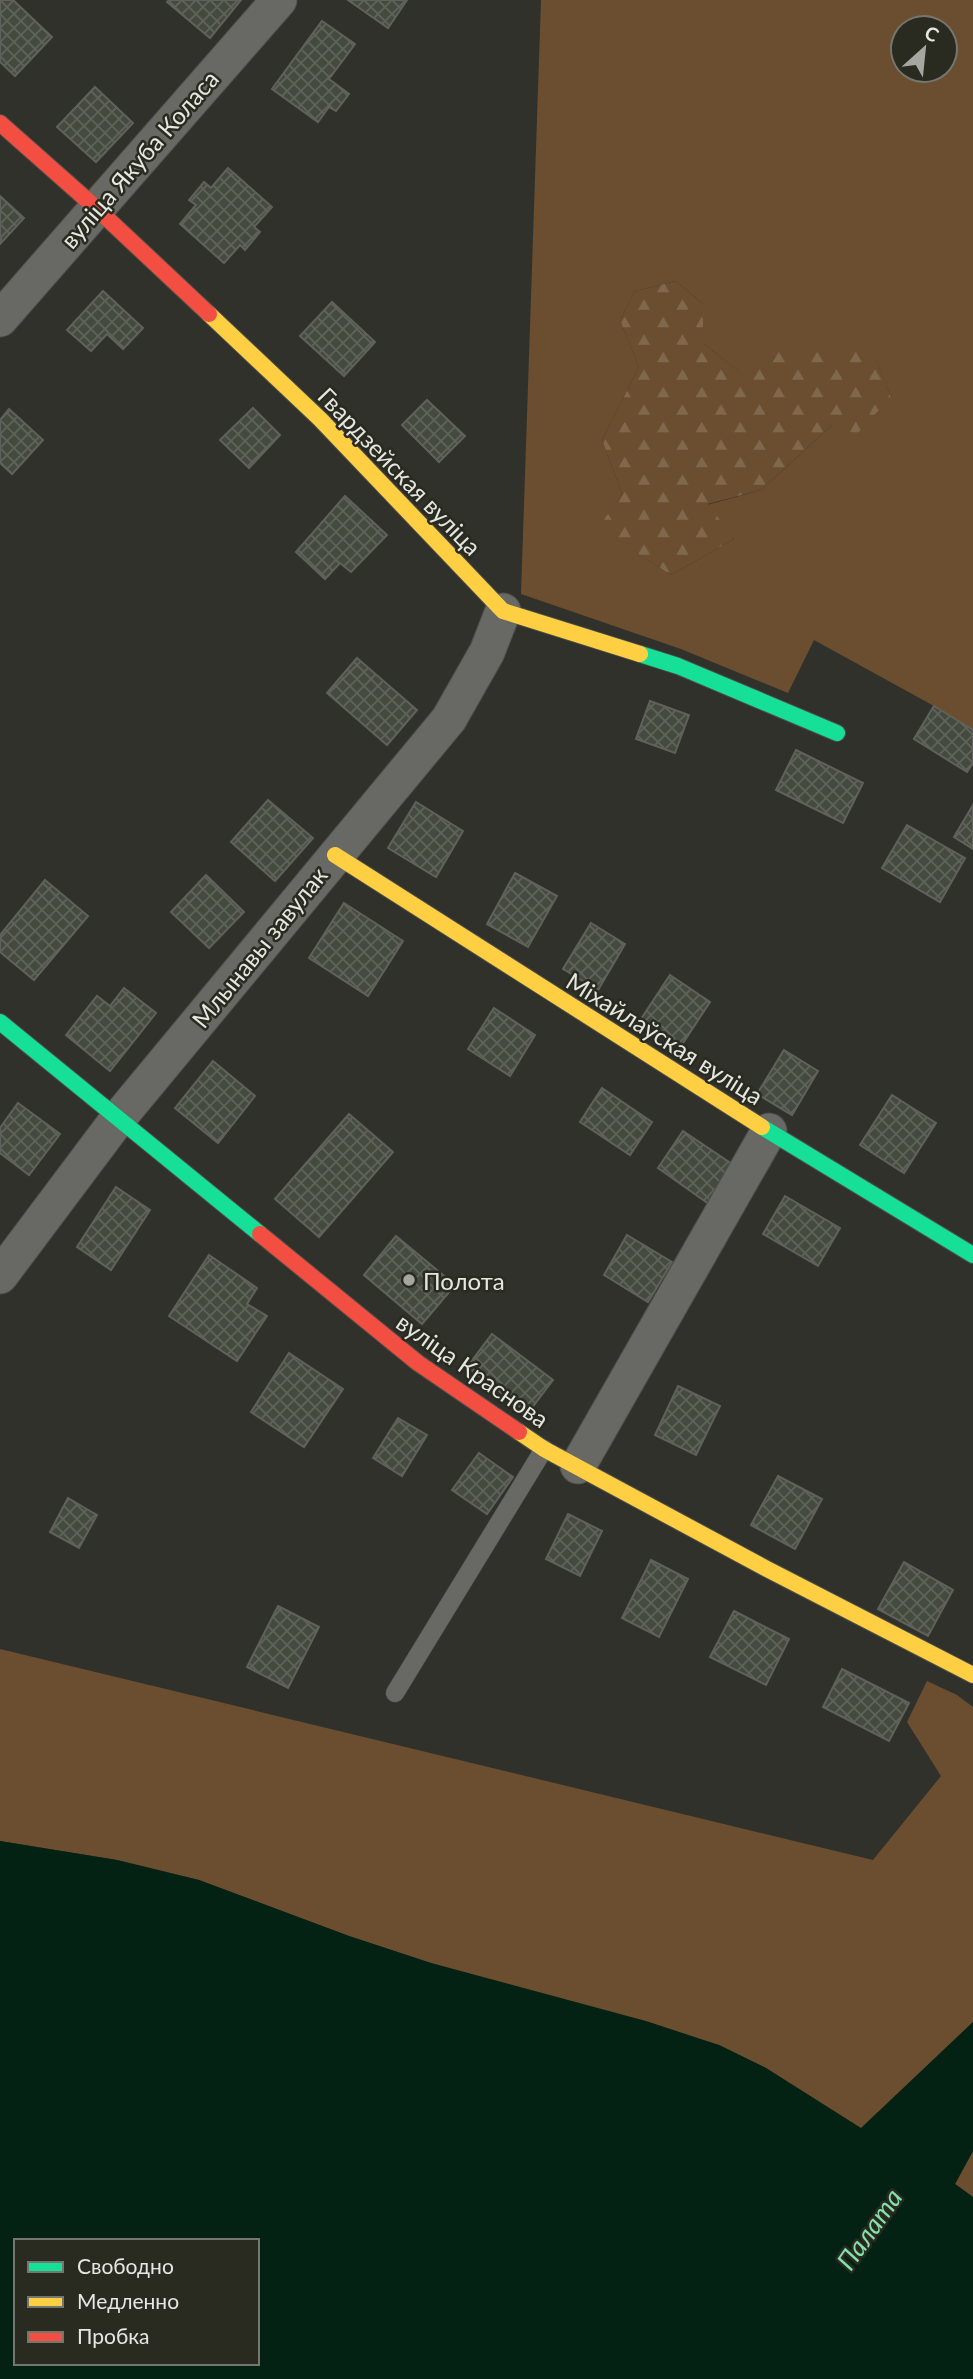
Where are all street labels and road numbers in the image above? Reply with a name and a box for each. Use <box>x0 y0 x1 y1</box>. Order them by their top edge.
street label: вуліца Якуба Коласа <box>54 64 224 254</box>
street label: Гвардзейская вуліца <box>312 381 488 561</box>
street label: Млынавы завулак <box>185 860 333 1033</box>
street label: Міхайлаўская вуліца <box>561 966 769 1110</box>
street label: вуліца Краснова <box>391 1307 555 1433</box>

